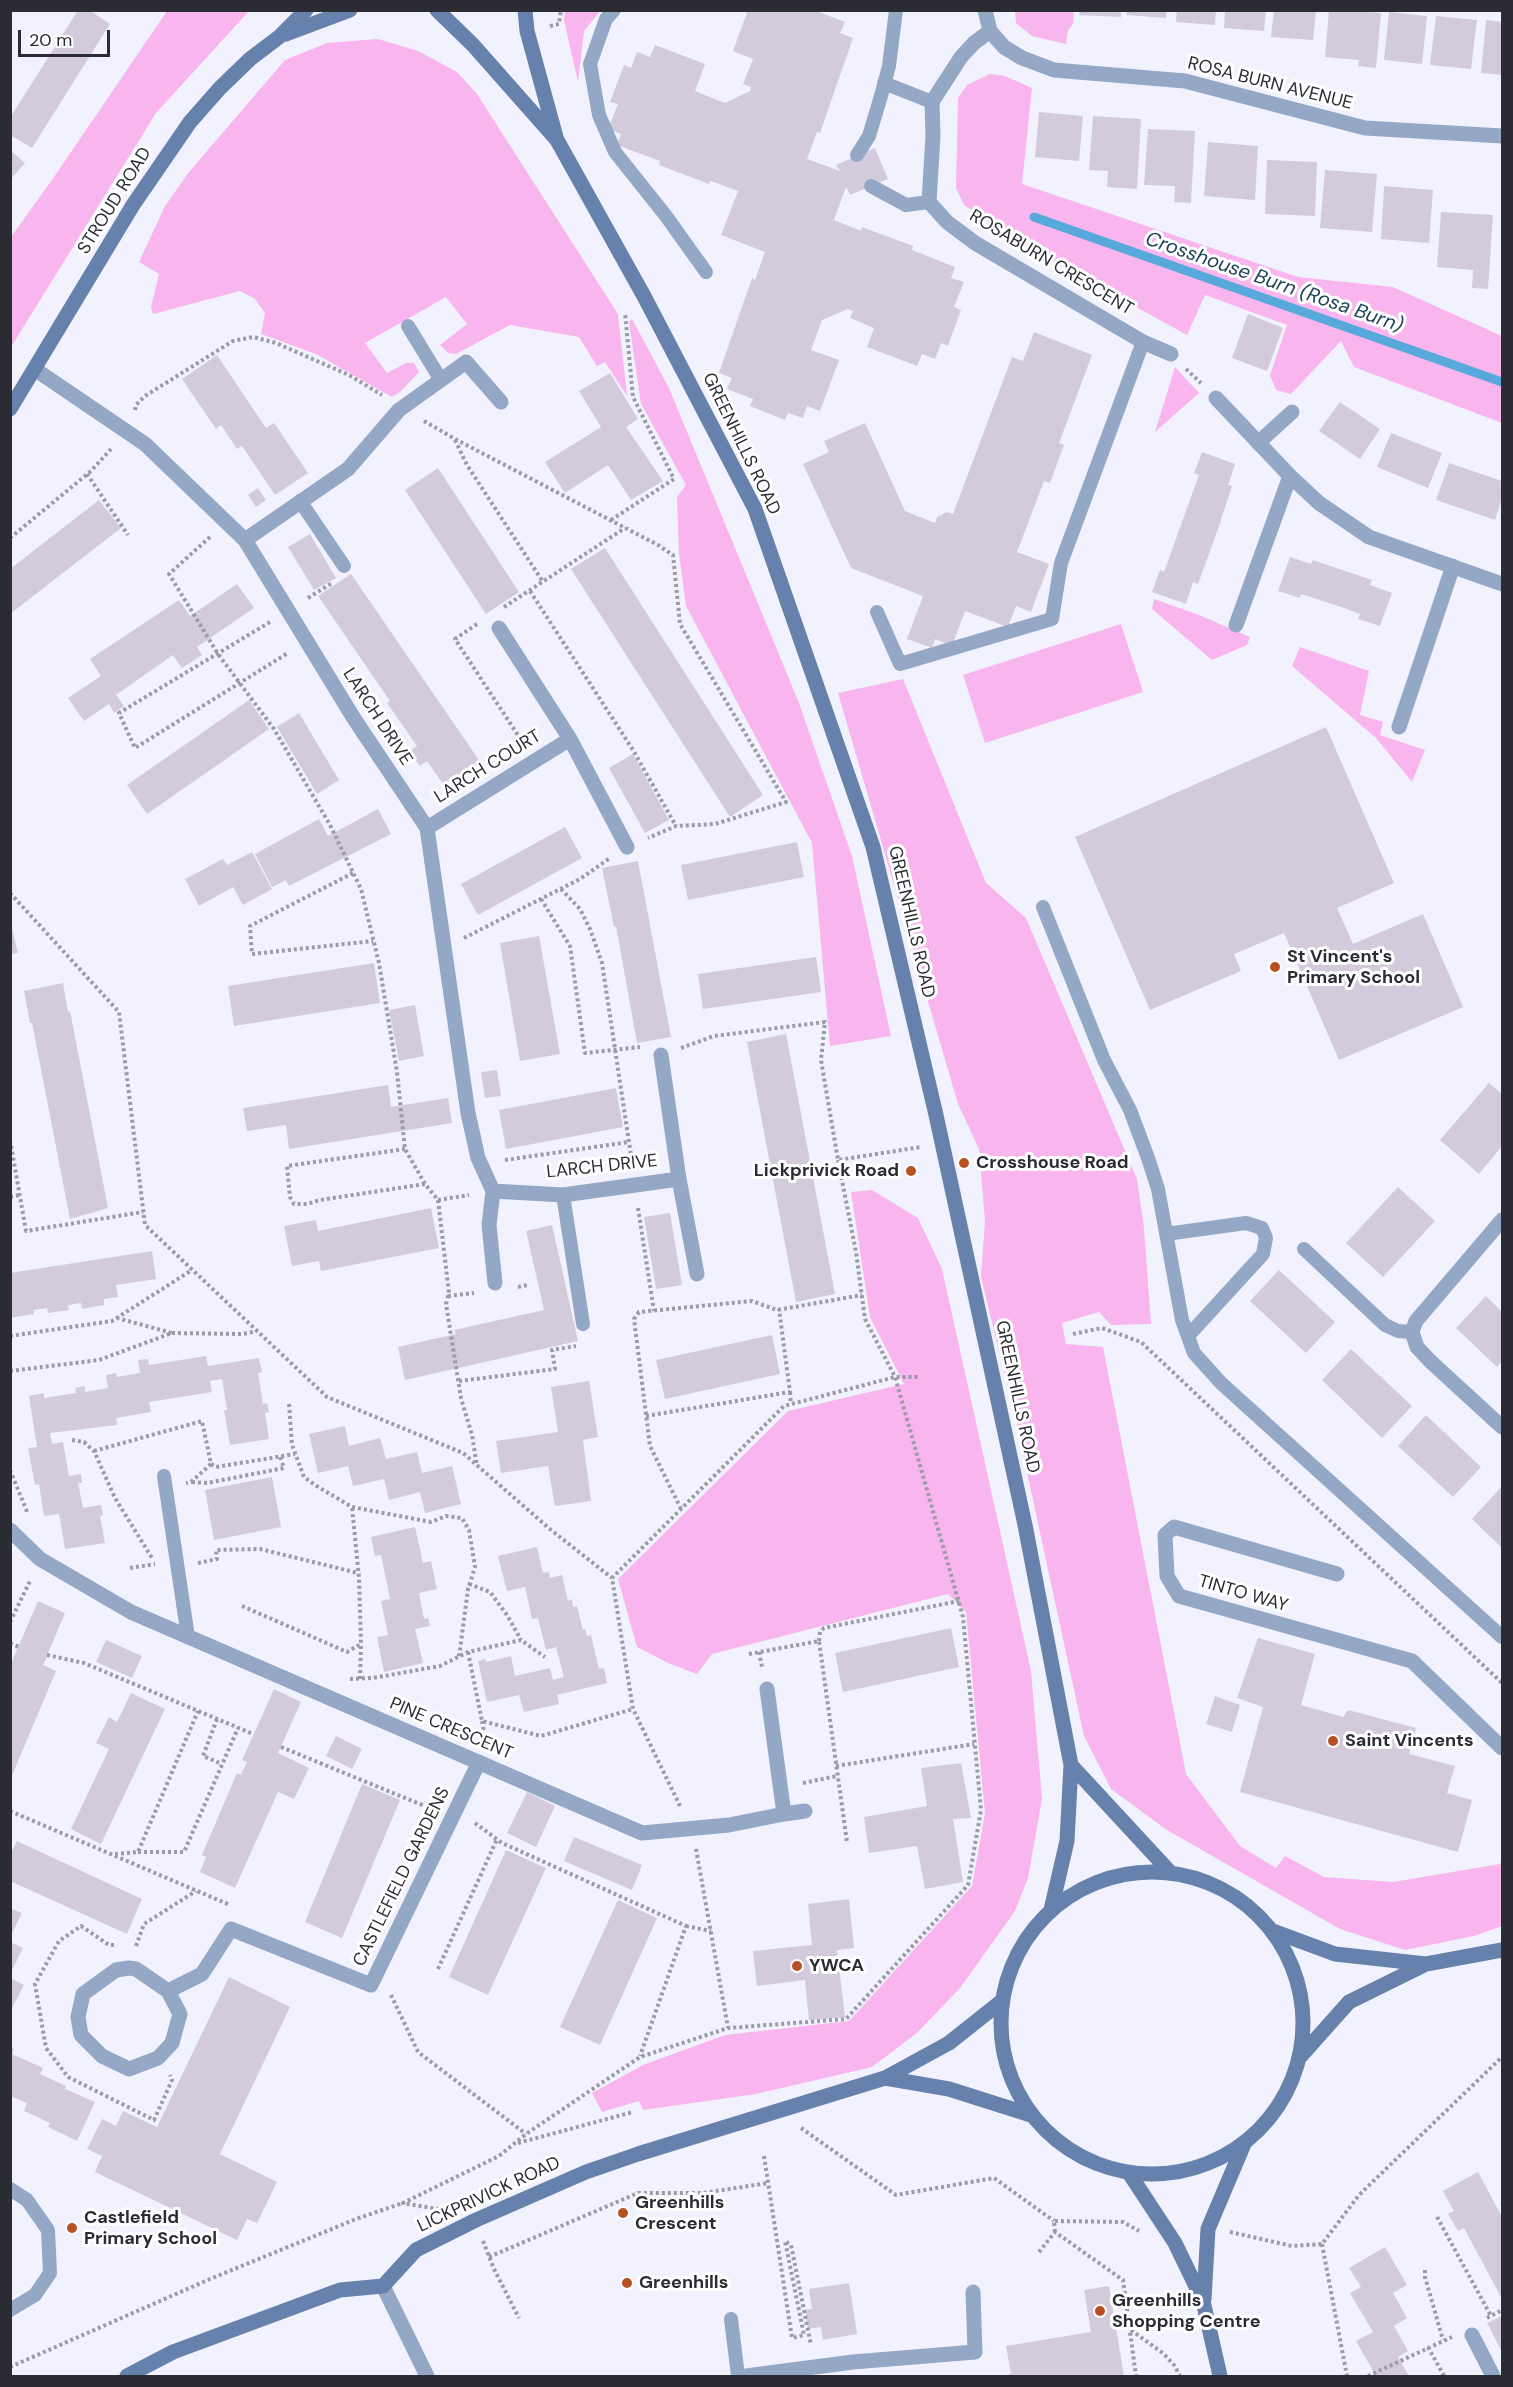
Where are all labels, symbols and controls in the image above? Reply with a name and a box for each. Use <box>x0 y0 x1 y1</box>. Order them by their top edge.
scale bar <box>21 18 112 56</box>
text: 20 m <box>29 28 72 52</box>
street label: ROSA BURN AVENUE <box>1185 53 1355 115</box>
street label: STROUD ROAD <box>74 144 156 258</box>
street label: ROSABURN CRESCENT <box>965 205 1137 321</box>
water label: Crosshouse Burn (Rosa Burn) <box>1142 228 1406 338</box>
street label: GREENHILLS ROAD <box>697 369 785 519</box>
street label: LARCH DRIVE <box>338 664 416 770</box>
street label: LARCH COURT <box>431 726 545 808</box>
street label: GREENHILLS ROAD <box>883 844 939 1000</box>
place label: St Vincent's Primary School <box>1287 946 1420 988</box>
marker: St Vincent's Primary School <box>1268 960 1282 974</box>
street label: LARCH DRIVE <box>545 1150 659 1184</box>
place label: Crosshouse Road <box>976 1152 1129 1174</box>
marker: Crosshouse Road <box>957 1156 971 1170</box>
place label: Lickprivick Road <box>754 1160 899 1182</box>
marker: Lickprivick Road <box>904 1164 918 1178</box>
street label: GREENHILLS ROAD <box>990 1319 1044 1475</box>
street label: TINTO WAY <box>1196 1571 1290 1617</box>
street label: PINE CRESCENT <box>386 1693 516 1765</box>
place label: Saint Vincents <box>1345 1730 1473 1752</box>
marker: Saint Vincents <box>1326 1734 1340 1748</box>
street label: CASTLEFIELD GARDENS <box>349 1784 455 1970</box>
place label: YWCA <box>809 1955 864 1977</box>
marker: YWCA <box>790 1959 804 1973</box>
street label: LICKPRIVICK ROAD <box>414 2152 564 2238</box>
place label: Greenhills Crescent <box>635 2192 724 2234</box>
marker: Greenhills Crescent <box>616 2206 630 2220</box>
place label: Castlefield Primary School <box>84 2207 217 2250</box>
marker: Castlefield Primary School <box>65 2221 79 2235</box>
place label: Greenhills <box>639 2272 728 2294</box>
marker: Greenhills <box>620 2276 634 2290</box>
place label: Greenhills Shopping Centre <box>1112 2290 1261 2332</box>
marker: Greenhills Shopping Centre <box>1093 2304 1107 2318</box>

